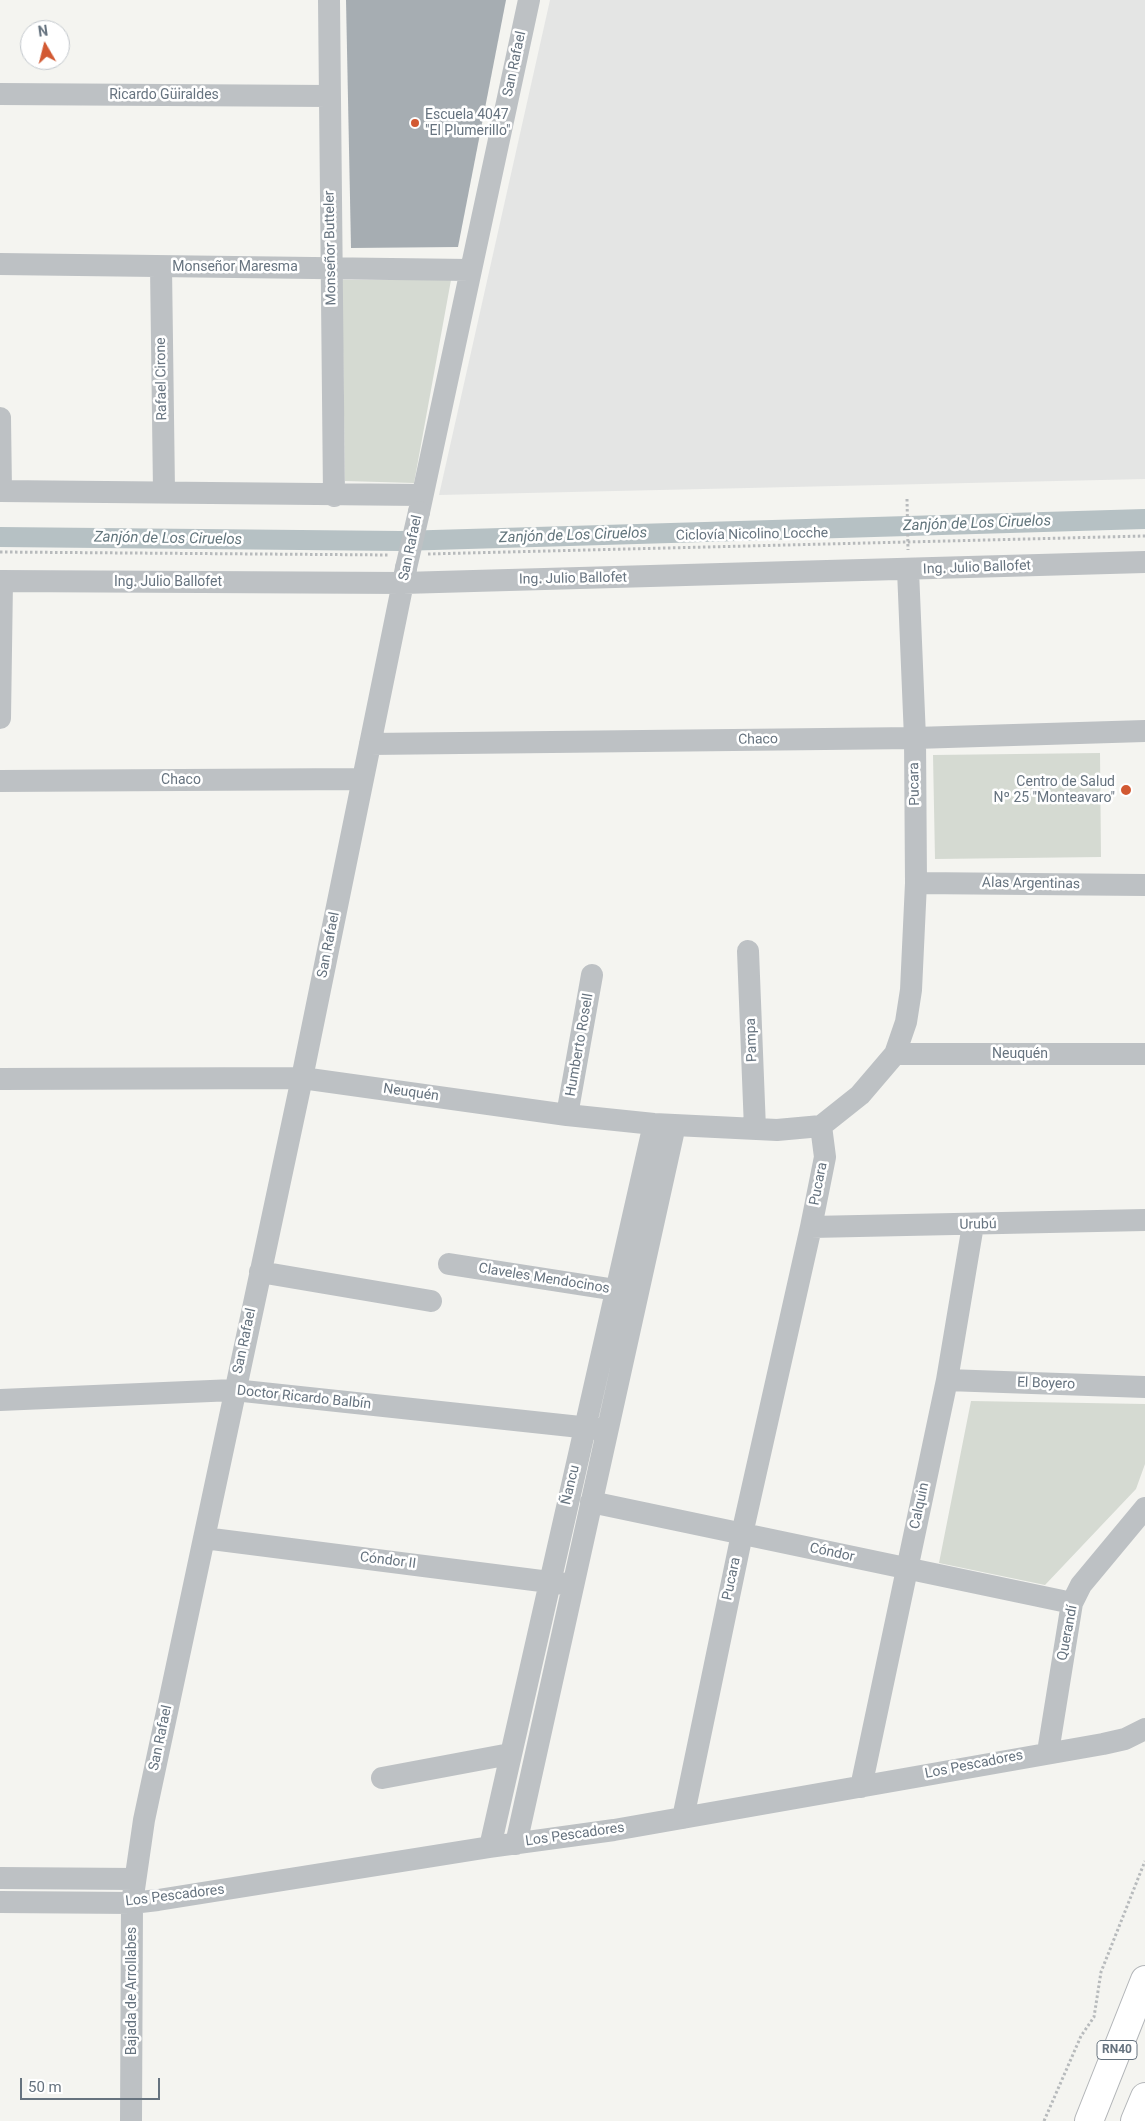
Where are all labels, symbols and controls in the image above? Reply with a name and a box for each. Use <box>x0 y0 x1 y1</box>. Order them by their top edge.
north arrow <box>20 20 70 70</box>
text: N <box>37 23 49 40</box>
street label: San Rafael <box>500 30 530 98</box>
street label: Ricardo Güiraldes <box>109 87 219 103</box>
place label: Escuela 4047 "El Plumerillo" <box>425 107 510 140</box>
marker: Escuela 4047 "El Plumerillo" <box>409 117 421 129</box>
street label: Monseñor Butteler <box>322 190 340 306</box>
street label: Monseñor Maresma <box>172 259 298 275</box>
street label: Rafael Cirone <box>153 337 171 421</box>
water label: Zanjón de Los Ciruelos <box>903 512 1051 536</box>
street label: San Rafael <box>396 514 426 582</box>
water label: Zanjón de Los Ciruelos <box>499 524 647 548</box>
street label: Ciclovía Nicolino Locche <box>676 525 828 545</box>
water label: Zanjón de Los Ciruelos <box>94 529 242 549</box>
street label: Ing. Julio Ballofet <box>923 558 1031 578</box>
street label: Ing. Julio Ballofet <box>519 570 627 588</box>
street label: Ing. Julio Ballofet <box>114 574 222 590</box>
street label: Chaco <box>738 731 778 749</box>
street label: Pucara <box>906 762 924 806</box>
street label: Chaco <box>161 772 201 788</box>
place label: Centro de Salud Nº 25 "Monteavaro" <box>994 774 1115 806</box>
marker: Centro de Salud Nº 25 "Monteavaro" <box>1119 783 1133 797</box>
street label: Alas Argentinas <box>982 875 1080 893</box>
street label: San Rafael <box>314 911 344 979</box>
street label: Humberto Rosell <box>563 992 597 1098</box>
street label: Pampa <box>743 1018 761 1062</box>
street label: Neuquén <box>992 1046 1048 1062</box>
street label: Neuquén <box>382 1081 440 1105</box>
street label: Pucara <box>807 1161 831 1207</box>
street label: Urubú <box>959 1216 997 1234</box>
street label: Claveles Mendocinos <box>477 1260 611 1298</box>
street label: San Rafael <box>230 1307 260 1375</box>
street label: El Boyero <box>1017 1375 1075 1393</box>
street label: Doctor Ricardo Balbín <box>236 1383 372 1413</box>
street label: Ñancu <box>558 1463 584 1507</box>
street label: Calquin <box>907 1481 933 1531</box>
street label: Cóndor <box>808 1540 856 1566</box>
street label: Cóndor II <box>359 1549 417 1573</box>
street label: Pucara <box>719 1556 745 1602</box>
street label: Querandí <box>1054 1604 1082 1662</box>
street label: San Rafael <box>146 1704 176 1772</box>
street label: Los Pescadores <box>923 1747 1025 1783</box>
street label: Los Pescadores <box>524 1820 626 1850</box>
street label: Los Pescadores <box>124 1882 226 1910</box>
street label: Bajada de Arrollabes <box>124 1927 140 2055</box>
road number: RN40 <box>1097 2040 1137 2060</box>
scale bar <box>22 2068 162 2100</box>
text: 50 m <box>28 2078 62 2096</box>

